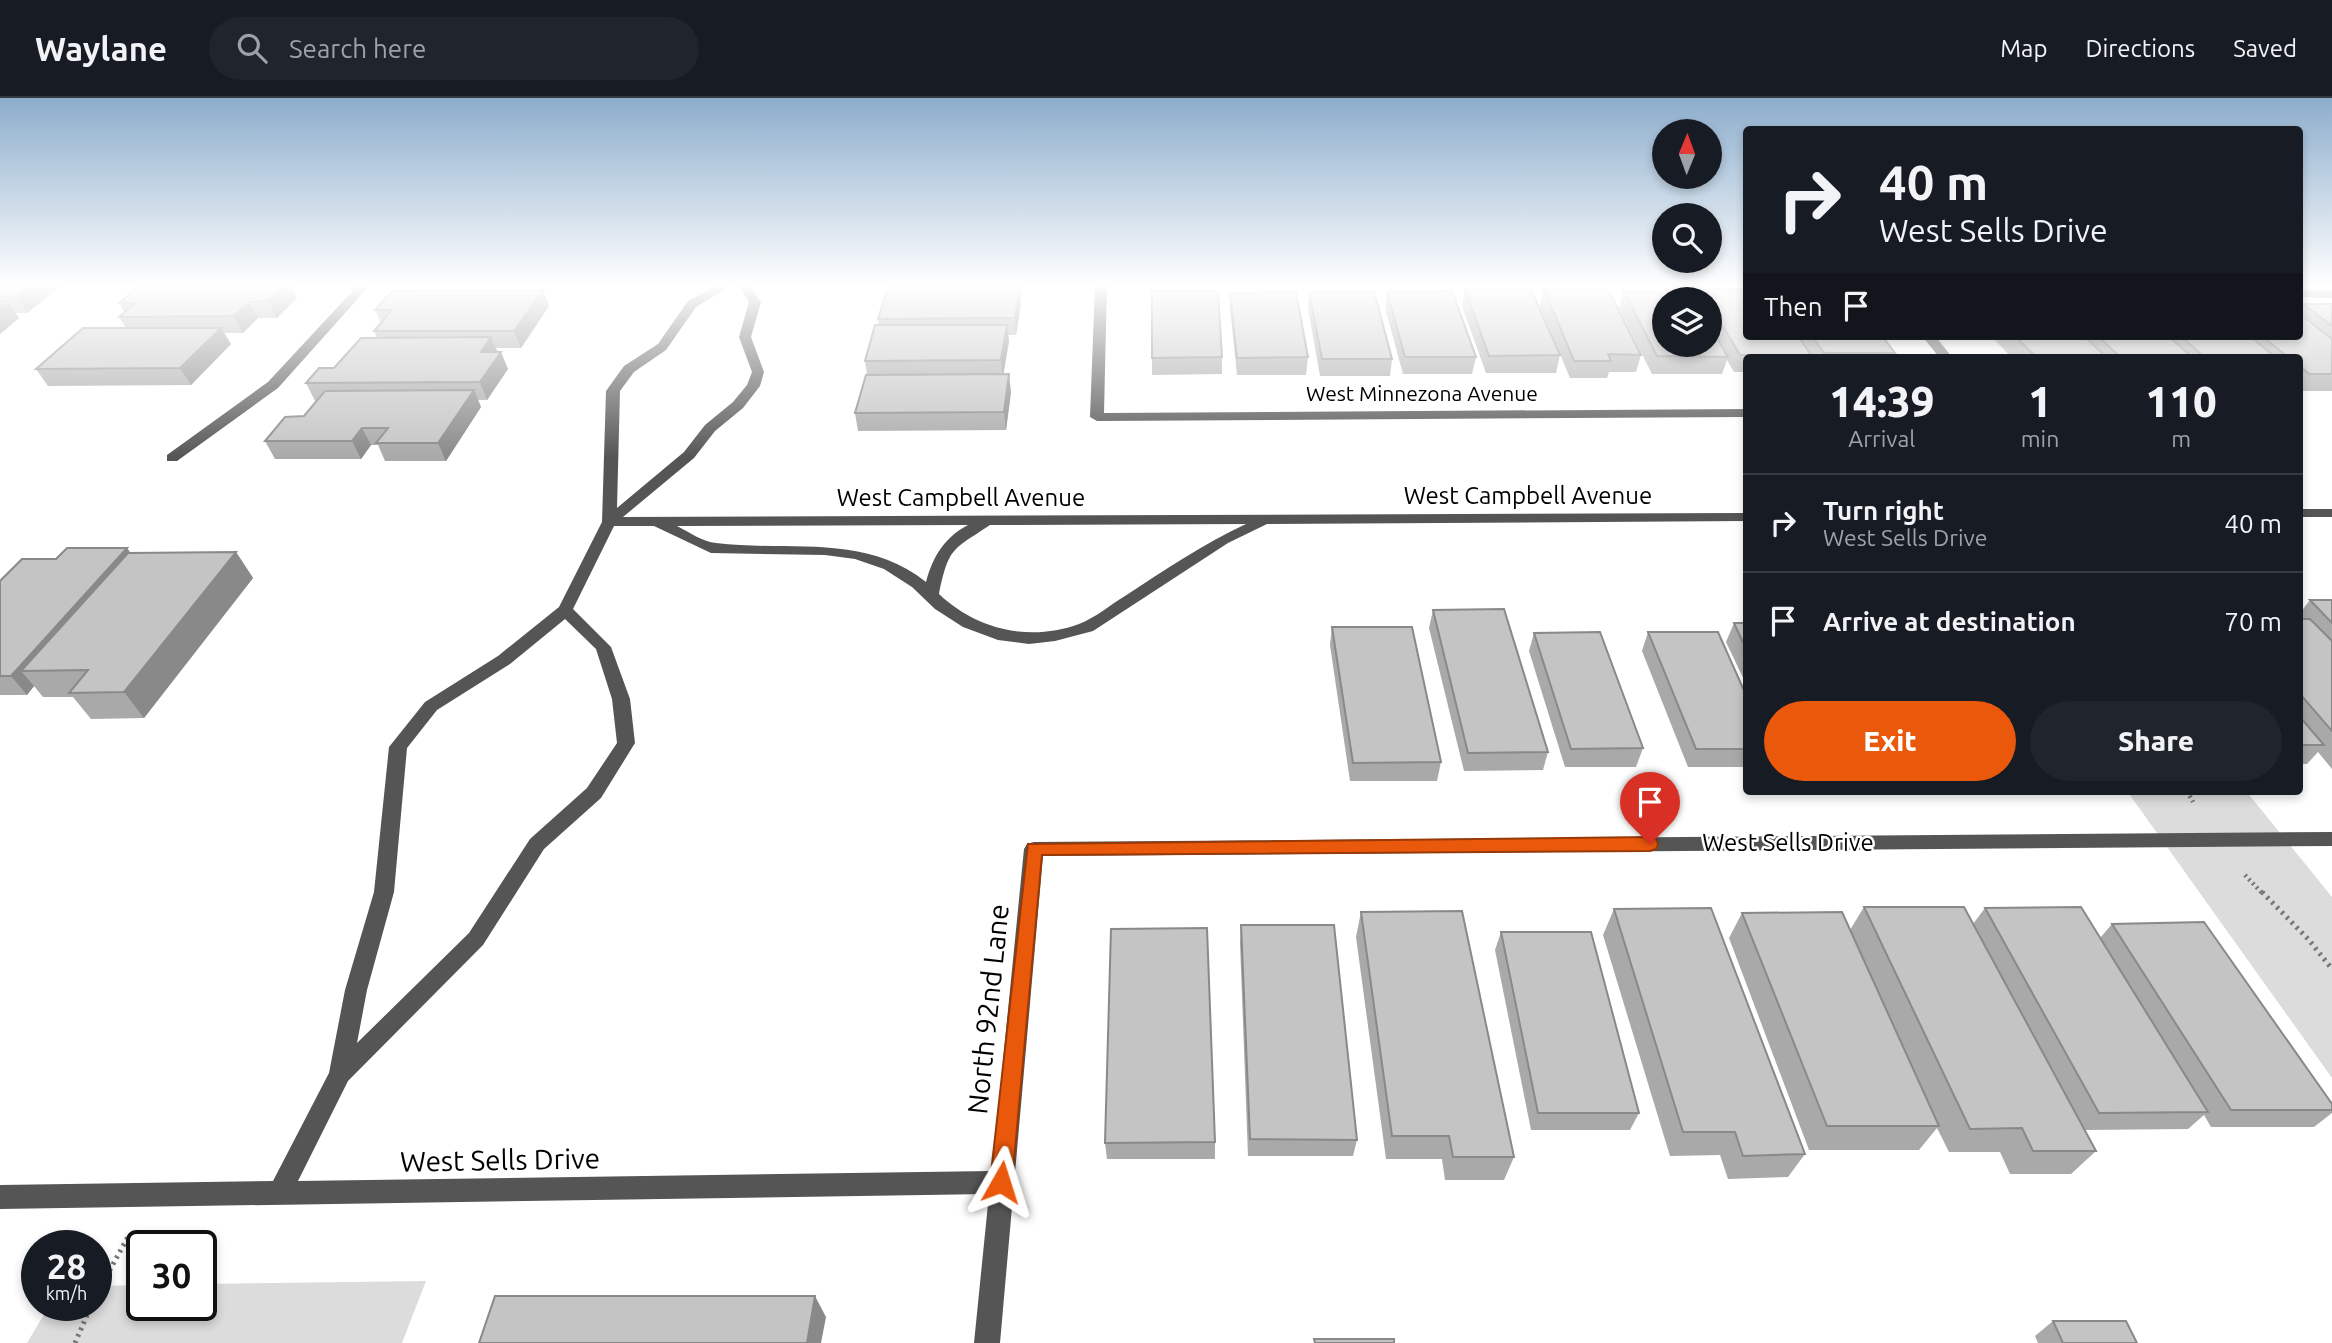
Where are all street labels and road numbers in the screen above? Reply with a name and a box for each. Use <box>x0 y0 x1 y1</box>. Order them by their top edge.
street label: West Minnezona Avenue <box>1306 381 1538 405</box>
street label: West Campbell Avenue <box>1404 482 1652 509</box>
street label: West Campbell Avenue <box>837 484 1085 511</box>
street label: West Sells Drive <box>1702 829 1874 856</box>
street label: North 92nd Lane <box>961 902 1014 1115</box>
street label: West Sells Drive <box>400 1142 600 1177</box>

